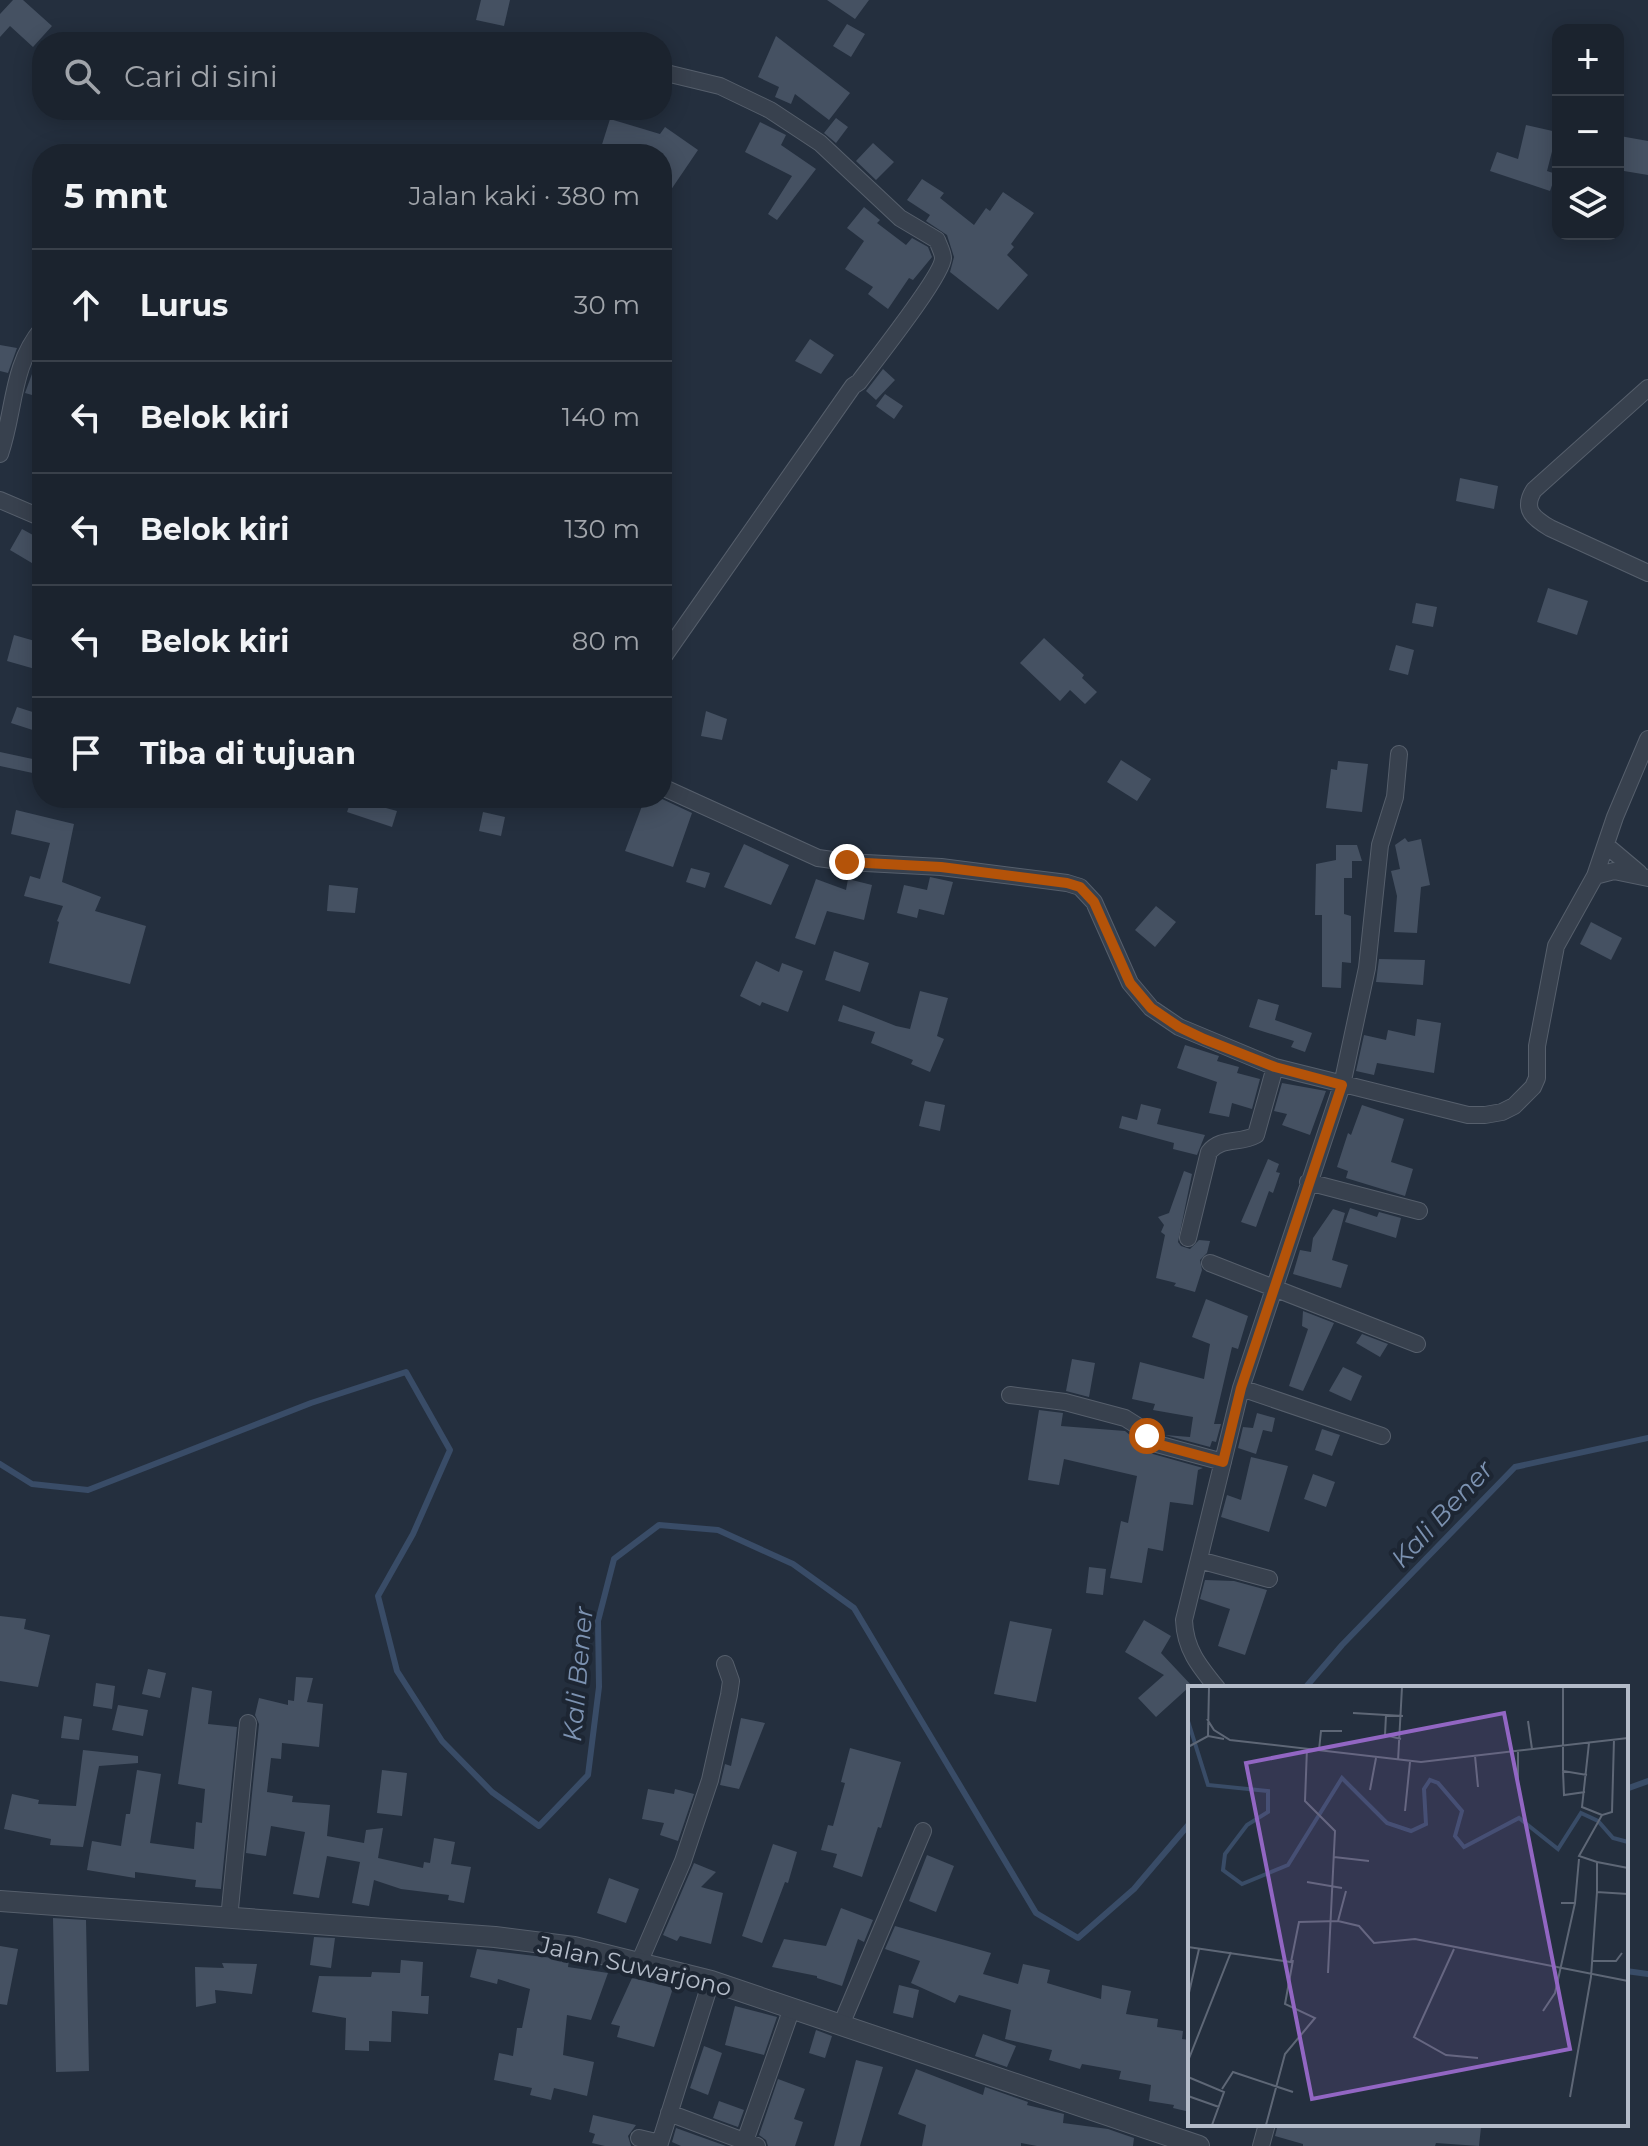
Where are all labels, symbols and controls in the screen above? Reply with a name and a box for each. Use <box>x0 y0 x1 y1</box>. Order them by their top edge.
map controls <box>1552 24 1624 240</box>
button: + <box>1552 24 1624 96</box>
search box <box>32 32 672 120</box>
icon: search <box>60 54 104 98</box>
text: Cari di sini <box>124 58 278 95</box>
button: − <box>1552 96 1624 168</box>
button: layers <box>1552 168 1624 240</box>
text: 5 mnt <box>64 175 168 217</box>
text: Jalan kaki · 380 m <box>409 180 640 212</box>
icon: ahead <box>64 283 108 327</box>
text: Lurus <box>140 287 228 324</box>
text: 30 m <box>574 289 640 321</box>
icon: left <box>64 395 108 439</box>
text: Belok kiri <box>140 399 289 436</box>
text: 140 m <box>562 401 640 433</box>
icon: left <box>64 507 108 551</box>
text: Belok kiri <box>140 511 289 548</box>
text: 130 m <box>564 513 640 545</box>
icon: left <box>64 619 108 663</box>
text: Belok kiri <box>140 623 289 660</box>
text: 80 m <box>572 625 640 657</box>
icon: arrive <box>64 731 108 775</box>
text: Tiba di tujuan <box>140 735 356 772</box>
route end <box>829 844 865 880</box>
route start <box>1129 1418 1165 1454</box>
water label: Kali Bener <box>1384 1453 1500 1574</box>
water label: Kali Bener <box>556 1605 600 1743</box>
inset map <box>1188 1686 1628 2126</box>
street label: Jalan Suwarjono <box>535 1929 734 2002</box>

